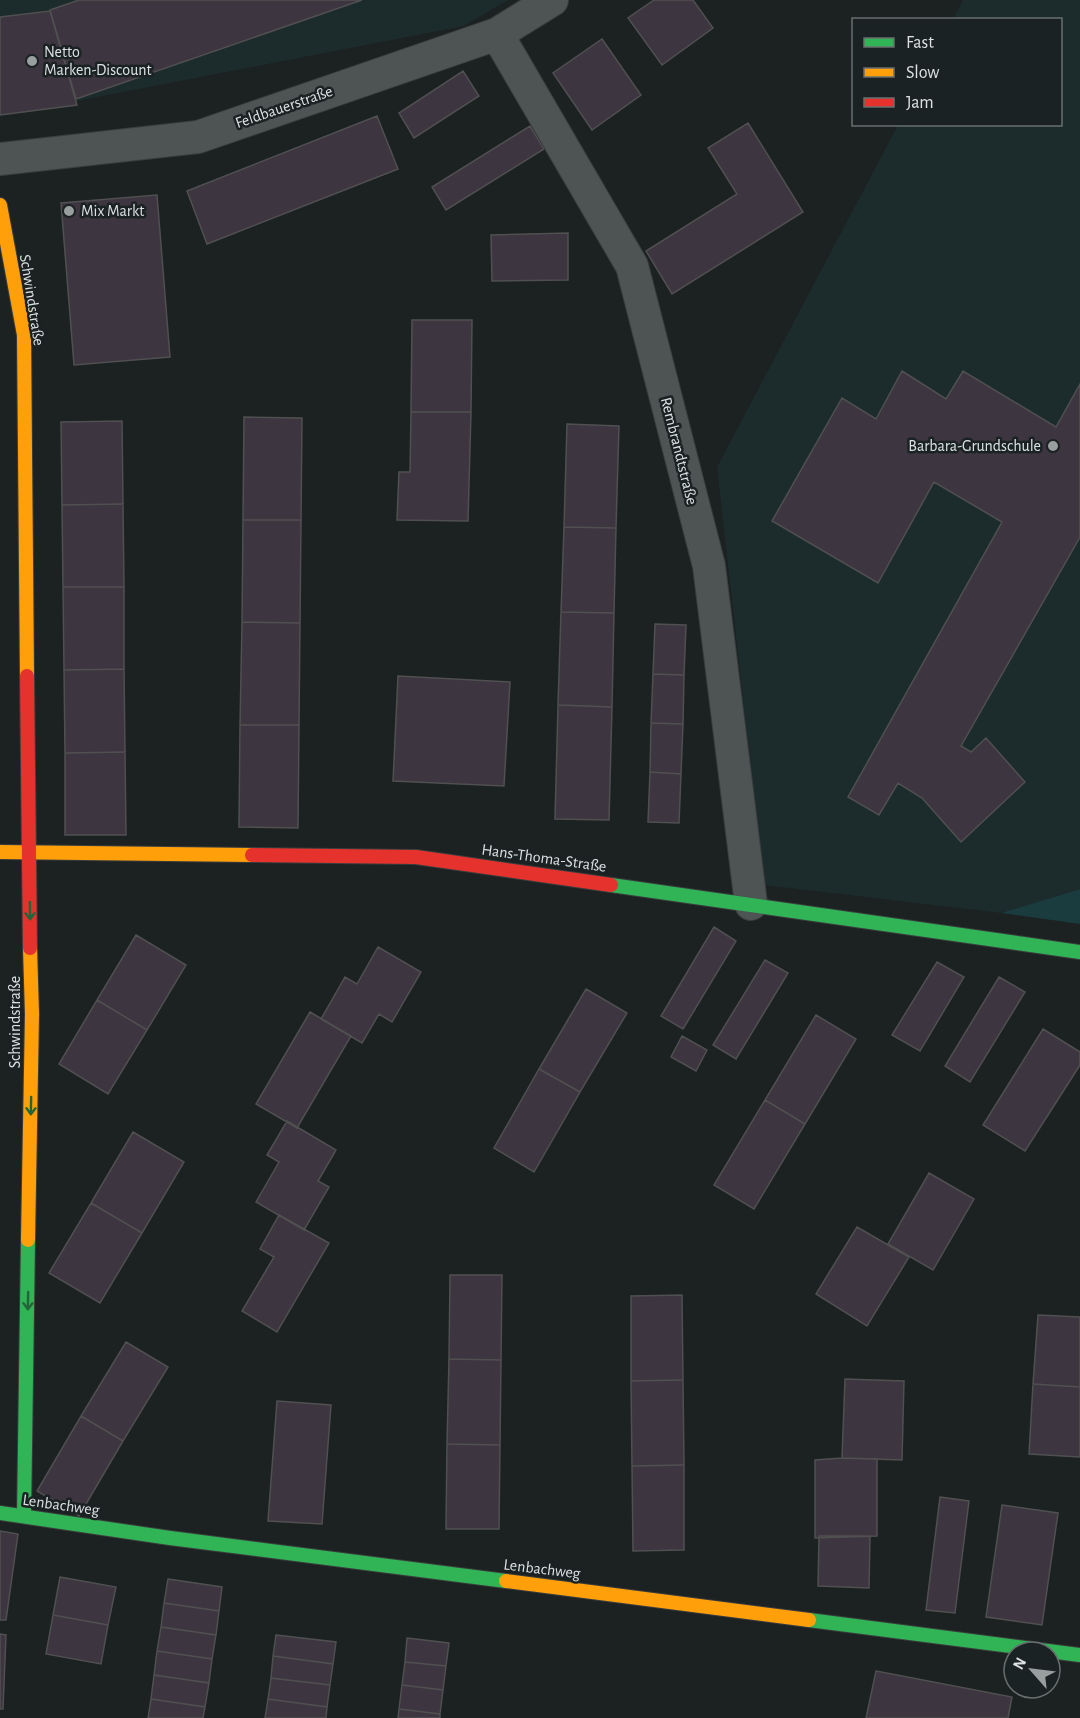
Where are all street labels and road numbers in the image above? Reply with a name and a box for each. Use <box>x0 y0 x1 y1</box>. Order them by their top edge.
street label: Feldbauerstraße <box>233 83 335 131</box>
street label: Schwindstraße <box>17 253 47 347</box>
street label: Rembrandtstraße <box>658 396 700 506</box>
street label: Hans-Thoma-Straße <box>481 841 607 875</box>
street label: Schwindstraße <box>7 976 23 1068</box>
street label: Lenbachweg <box>22 1492 101 1518</box>
street label: Lenbachweg <box>503 1556 582 1582</box>

